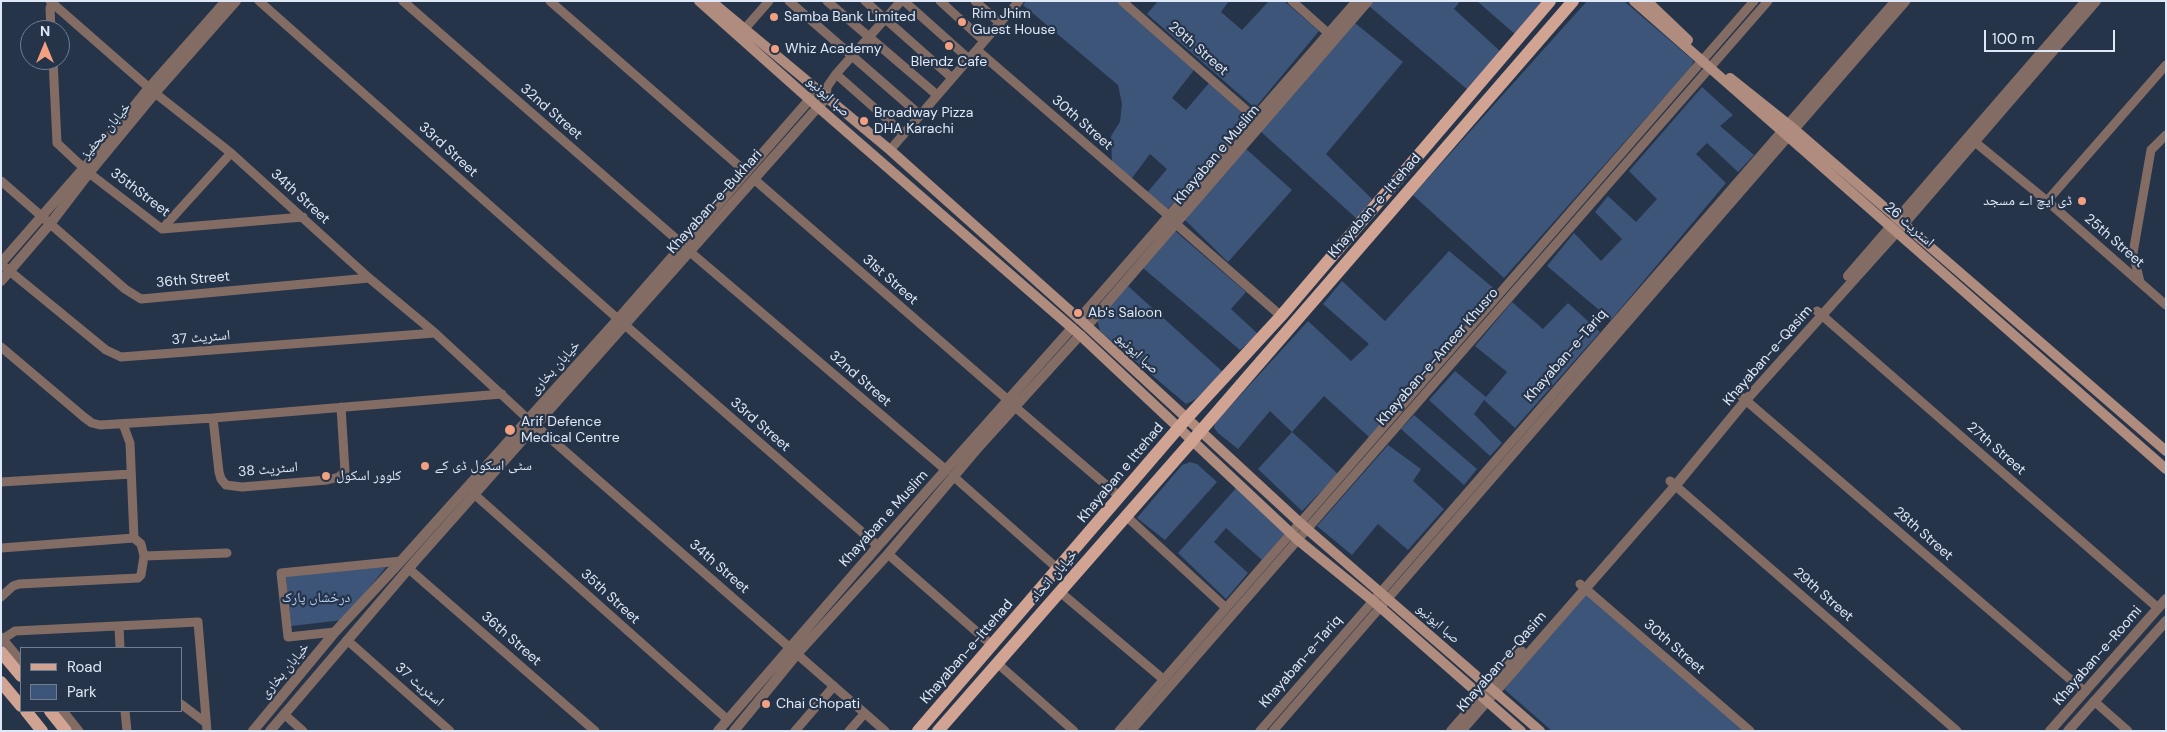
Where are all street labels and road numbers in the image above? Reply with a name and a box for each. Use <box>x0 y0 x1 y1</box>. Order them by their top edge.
street label: 29th Street <box>1165 18 1231 80</box>
street label: صبا ایونیو <box>803 73 853 121</box>
street label: 32nd Street <box>517 81 585 143</box>
street label: 30th Street <box>1048 92 1116 154</box>
street label: خیابان محفیز <box>78 99 134 163</box>
street label: Khayaban e Muslim <box>1171 102 1263 208</box>
street label: 33rd Street <box>415 119 481 181</box>
street label: Khayaban-e-Bukhari <box>664 147 766 257</box>
street label: Khayaban-e-Ittehad <box>1325 150 1425 262</box>
street label: 35thStreet <box>107 165 173 221</box>
street label: 34th Street <box>267 166 333 228</box>
street label: اسٹریٹ 26 <box>1881 199 1937 251</box>
street label: 25th Street <box>2081 211 2147 271</box>
street label: 31st Street <box>859 251 921 309</box>
street label: 36th Street <box>155 268 231 292</box>
street label: Khayaban-e-Ameer Khusro <box>1374 285 1502 429</box>
street label: Khayaban-e-Qasim <box>1720 302 1816 410</box>
street label: Khayaban-e-Tariq <box>1521 306 1611 406</box>
street label: اسٹریٹ 37 <box>171 327 231 349</box>
street label: صبا ایونیو <box>1112 330 1162 378</box>
street label: خیابان بخاری <box>526 337 584 399</box>
street label: 32nd Street <box>826 348 894 410</box>
street label: 33rd Street <box>727 395 793 455</box>
street label: 27th Street <box>1963 419 2029 479</box>
street label: Khayaban e Ittehad <box>1074 420 1168 526</box>
street label: اسٹریٹ 38 <box>237 459 299 481</box>
street label: Khayaban e Muslim <box>836 467 932 571</box>
street label: 28th Street <box>1890 504 1956 564</box>
street label: 34th Street <box>686 536 752 598</box>
street label: خیابان اتحاد <box>1027 546 1081 606</box>
street label: 29th Street <box>1790 564 1856 626</box>
street label: 35th Street <box>577 566 643 628</box>
street label: Khayaban-e-Ittehad <box>917 596 1017 708</box>
street label: صبا ایونیو <box>1413 600 1463 648</box>
street label: Khayaban-e-Roomi <box>2050 603 2146 709</box>
street label: 36th Street <box>478 608 544 670</box>
street label: Khayaban-e-Qasim <box>1454 608 1550 716</box>
street label: Khayaban-e-Tariq <box>1256 612 1346 712</box>
street label: 30th Street <box>1640 616 1708 678</box>
street label: خیابان بخاری <box>257 640 313 702</box>
street label: اسٹریٹ 37 <box>391 659 447 711</box>

